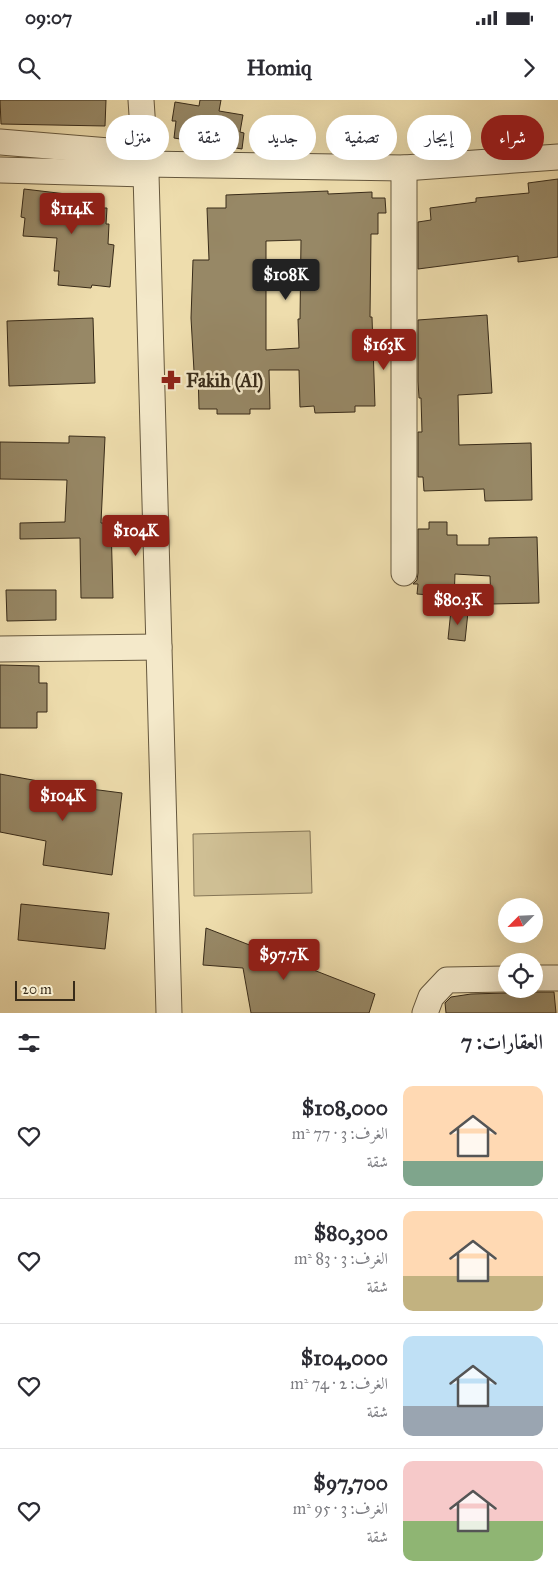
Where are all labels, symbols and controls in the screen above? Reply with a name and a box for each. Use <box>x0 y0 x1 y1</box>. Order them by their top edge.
text: 09:07 <box>25 6 72 29</box>
icon: search <box>15 54 43 82</box>
text: Homiq <box>247 54 311 81</box>
icon: forward <box>515 54 543 82</box>
chip: منزل <box>106 115 169 160</box>
chip: شقة <box>179 115 239 160</box>
chip: جديد <box>249 115 316 160</box>
chip: تصفية <box>326 115 397 160</box>
chip: إيجار <box>407 115 471 160</box>
chip: شراء <box>481 115 544 160</box>
pin: $114K <box>37 192 107 235</box>
text: $114K <box>51 199 93 218</box>
pin: $108K <box>251 258 321 301</box>
text: $108K <box>263 265 309 284</box>
pin: $163K <box>349 328 419 371</box>
text: $163K <box>363 335 405 354</box>
pharmacy icon: Fakih (Al) <box>160 369 182 391</box>
place label: Fakih (Al) <box>186 369 263 393</box>
pin: $104K <box>101 514 171 557</box>
text: $104K <box>113 521 159 540</box>
pin: $80.3K <box>417 584 499 626</box>
text: $80.3K <box>434 590 482 609</box>
pin: $104K <box>28 780 98 822</box>
text: $104K <box>40 786 86 805</box>
north arrow <box>498 898 542 942</box>
map controls <box>498 898 543 998</box>
pin: $97.7K <box>243 938 325 981</box>
text: $97.7K <box>260 945 308 964</box>
button: locate <box>498 953 543 998</box>
scale bar <box>15 978 75 1001</box>
text: 20 m <box>22 981 52 998</box>
icon: filters <box>15 1029 43 1057</box>
text: العقارات: 7 <box>461 1029 543 1055</box>
text: $108,000 <box>302 1095 388 1121</box>
icon: home <box>443 1106 503 1166</box>
icon: heart <box>15 1122 43 1150</box>
text: الغرف: 3 · 77 m² <box>292 1124 388 1143</box>
text: شقة <box>367 1152 388 1171</box>
text: $80,300 <box>314 1220 388 1246</box>
icon: home <box>443 1231 503 1291</box>
icon: heart <box>15 1247 43 1275</box>
text: الغرف: 3 · 83 m² <box>294 1249 388 1268</box>
text: شقة <box>367 1277 388 1296</box>
text: $104,000 <box>301 1345 388 1371</box>
icon: home <box>443 1356 503 1416</box>
icon: heart <box>15 1372 43 1400</box>
text: الغرف: 2 · 74 m² <box>290 1374 388 1393</box>
text: شقة <box>367 1402 388 1421</box>
text: $97,700 <box>313 1470 388 1496</box>
icon: home <box>443 1481 503 1541</box>
icon: heart <box>15 1497 43 1525</box>
text: الغرف: 3 · 95 m² <box>293 1499 388 1518</box>
text: شقة <box>367 1527 388 1546</box>

